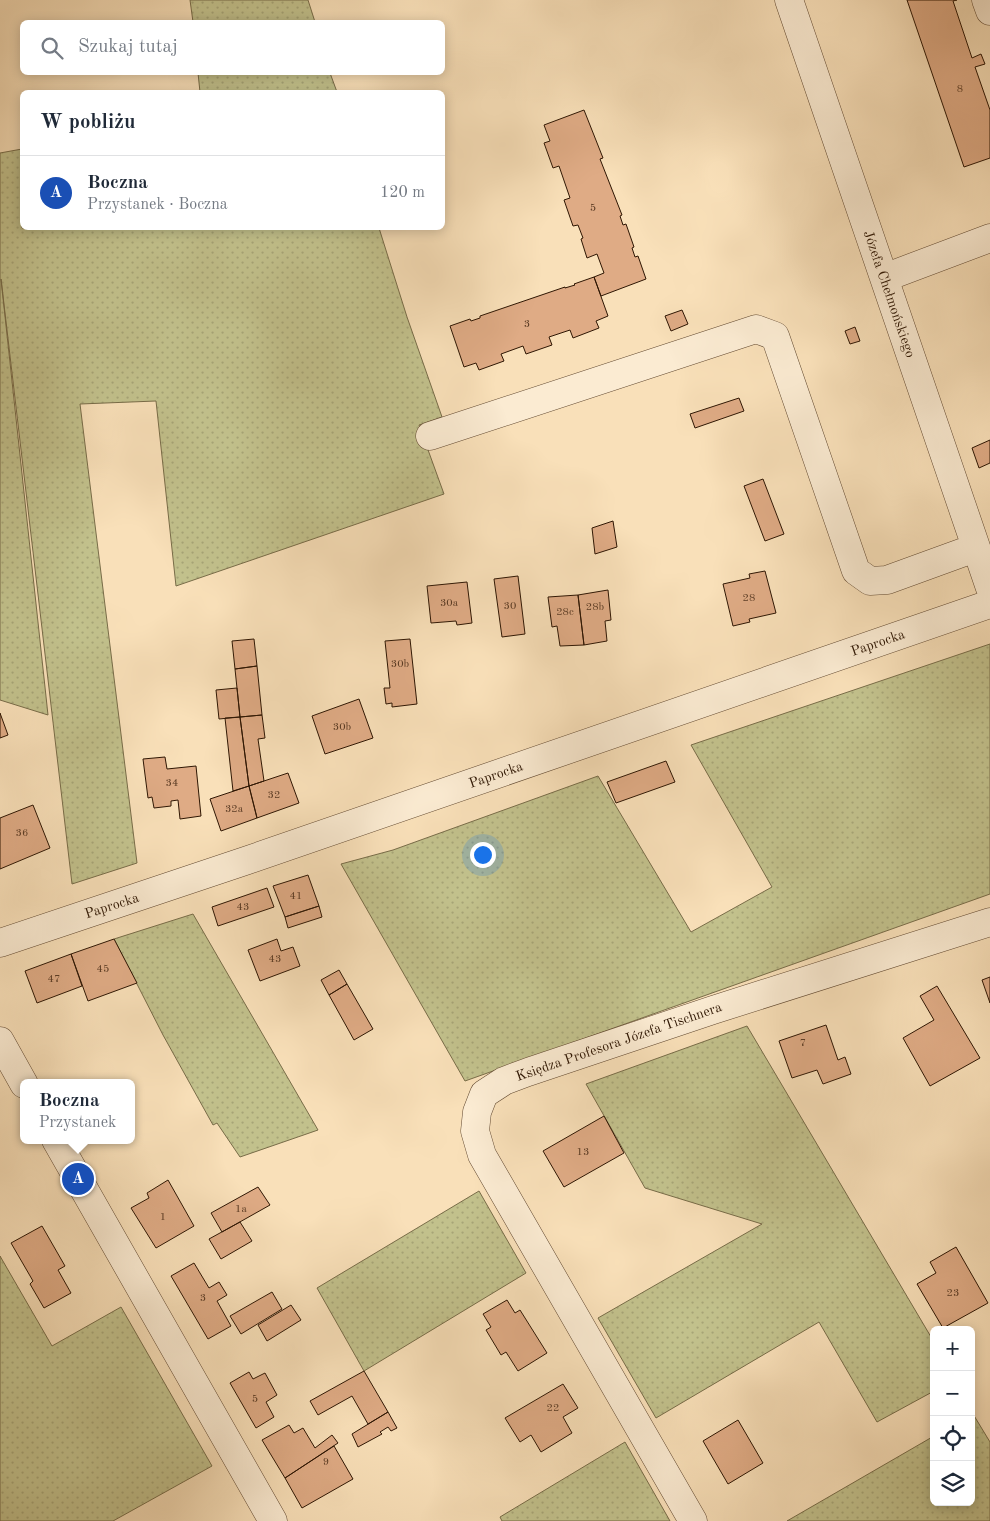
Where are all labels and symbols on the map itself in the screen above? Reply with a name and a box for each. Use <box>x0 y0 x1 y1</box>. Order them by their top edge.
house number: 8 <box>957 84 963 95</box>
house number: 5 <box>590 203 596 214</box>
street label: Józefa Chełmońskiego <box>861 229 917 359</box>
house number: 3 <box>524 319 530 330</box>
house number: 28 <box>743 593 755 604</box>
house number: 30a <box>440 598 459 609</box>
house number: 30 <box>504 601 516 612</box>
house number: 28b <box>586 602 605 613</box>
house number: 28c <box>556 607 574 618</box>
street label: Paprocka <box>849 627 907 659</box>
house number: 30b <box>391 659 410 670</box>
house number: 30b <box>333 722 352 733</box>
street label: Paprocka <box>467 759 525 791</box>
house number: 34 <box>166 778 178 789</box>
house number: 32 <box>268 790 280 801</box>
house number: 32a <box>225 804 244 815</box>
house number: 36 <box>16 828 28 839</box>
your location <box>470 842 496 868</box>
street label: Paprocka <box>83 891 141 921</box>
house number: 41 <box>290 891 302 902</box>
house number: 43 <box>237 902 249 913</box>
house number: 43 <box>269 954 281 965</box>
house number: 45 <box>97 964 109 975</box>
house number: 47 <box>48 974 60 985</box>
street label: Księdza Profesora Józefa Tischnera <box>514 1000 724 1084</box>
house number: 7 <box>800 1038 806 1049</box>
house number: 13 <box>577 1147 589 1158</box>
pin: A <box>62 1160 94 1198</box>
house number: 1a <box>235 1204 247 1215</box>
house number: 1 <box>160 1212 166 1223</box>
house number: 23 <box>947 1288 959 1299</box>
house number: 3 <box>200 1293 206 1304</box>
house number: 5 <box>252 1394 258 1405</box>
house number: 22 <box>547 1403 559 1414</box>
house number: 9 <box>323 1457 329 1468</box>

